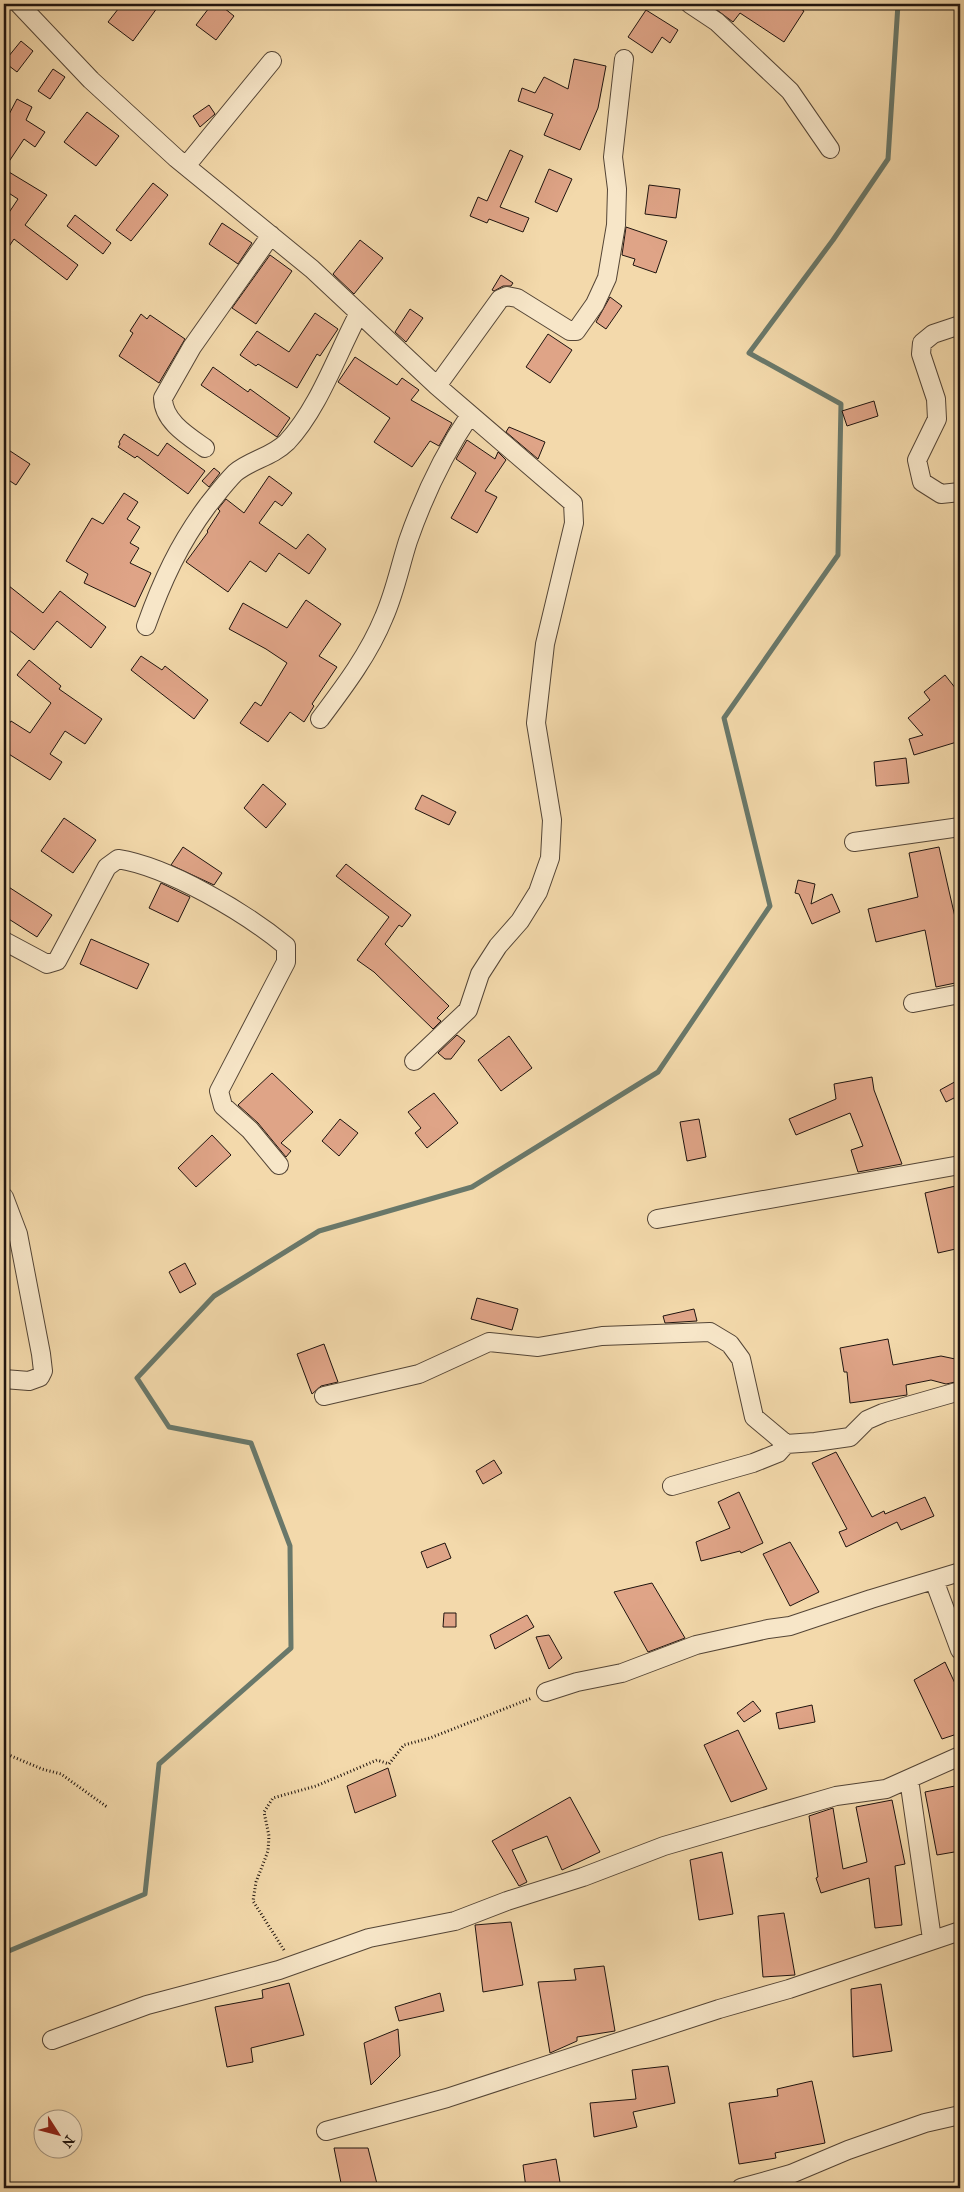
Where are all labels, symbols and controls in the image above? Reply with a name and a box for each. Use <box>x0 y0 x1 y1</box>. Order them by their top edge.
north arrow <box>32 2110 82 2160</box>
text: N <box>58 2132 78 2151</box>

